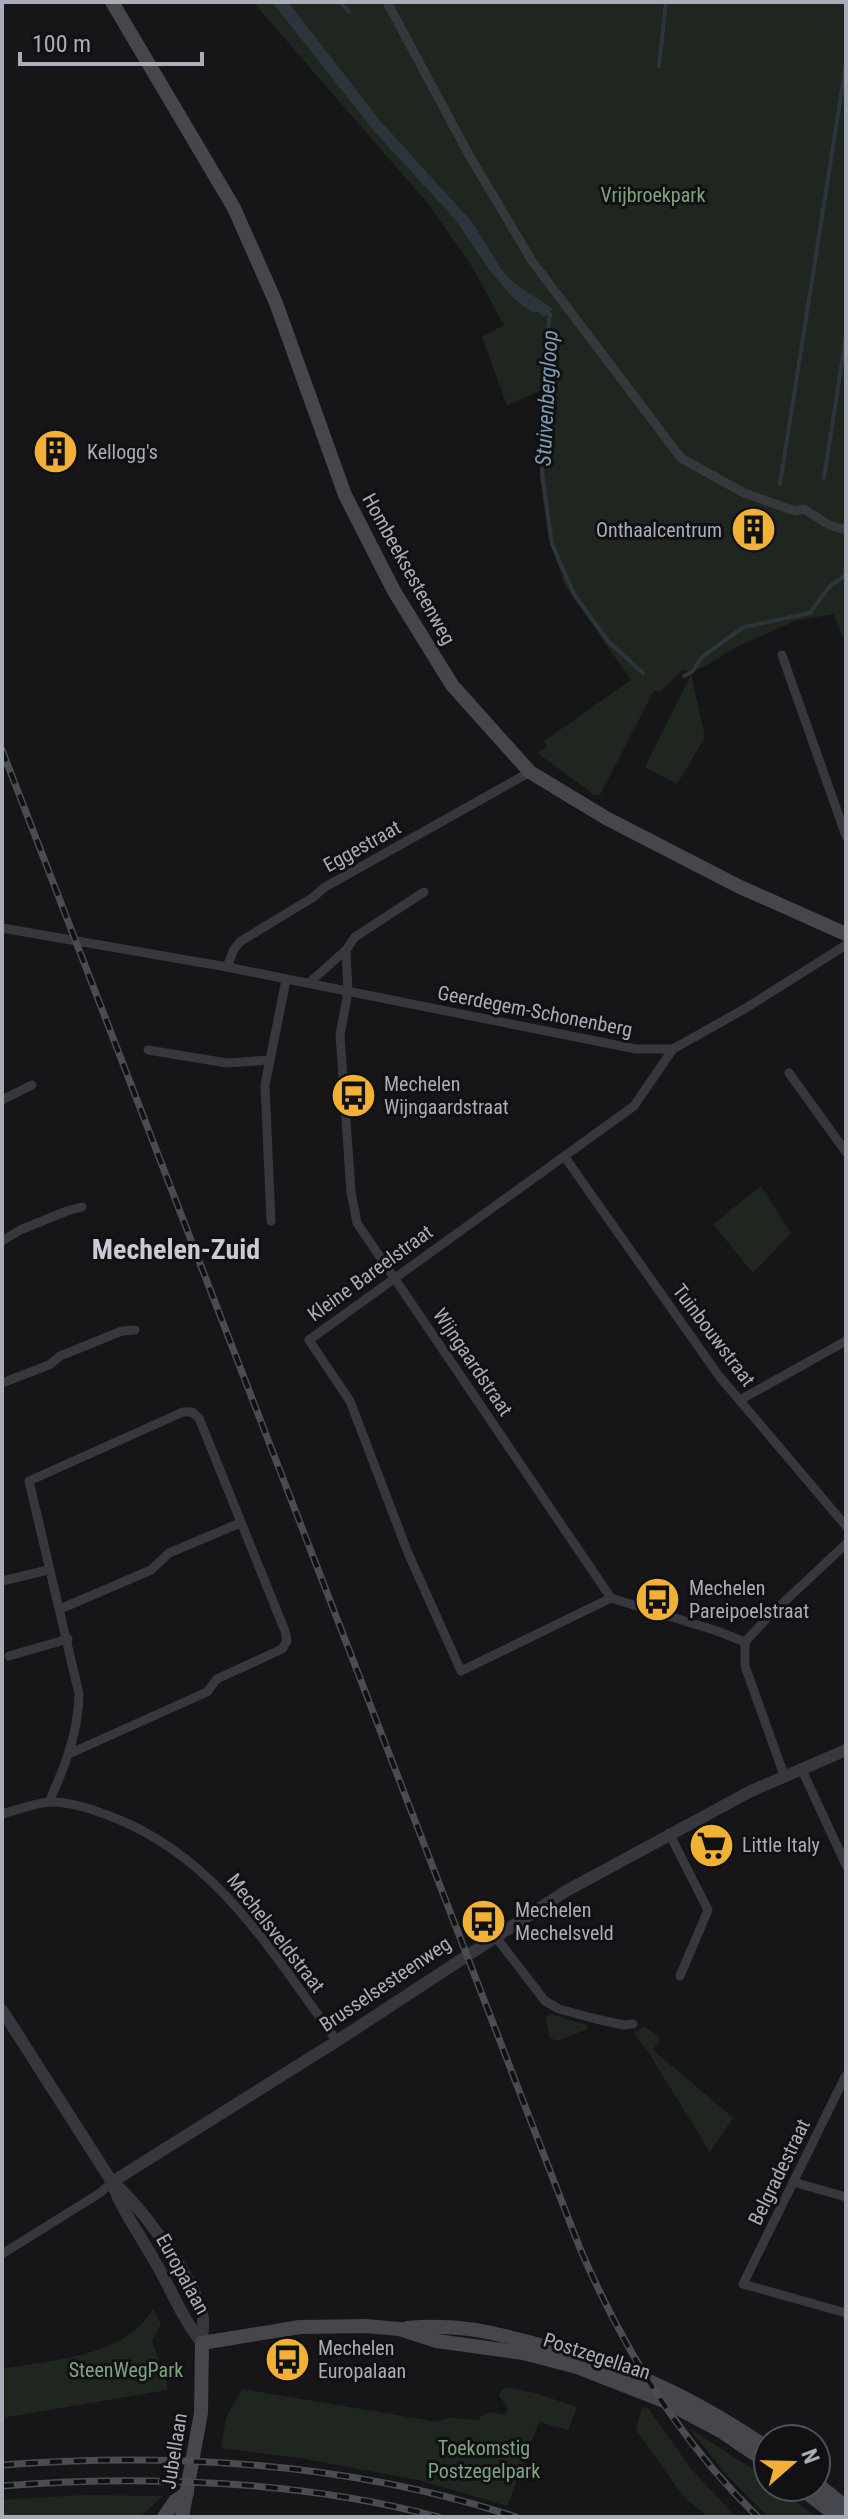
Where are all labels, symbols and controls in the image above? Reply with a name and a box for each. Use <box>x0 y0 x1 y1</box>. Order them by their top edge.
scale bar <box>20 16 202 66</box>
text: 100 m <box>32 30 91 58</box>
park label: Vrijbroekpark <box>601 183 705 207</box>
water label: Stuivenbergloop <box>530 329 563 467</box>
building icon: Kellogg's <box>32 428 80 476</box>
place label: Kellogg's <box>87 440 158 464</box>
street label: Hombeeksesteenweg <box>357 489 461 649</box>
building icon: Onthaalcentrum <box>729 506 777 554</box>
place label: Onthaalcentrum <box>596 518 722 542</box>
street label: Eggestraat <box>319 815 405 877</box>
street label: Geerdegem-Schonenberg <box>435 980 635 1042</box>
bus stop icon: Mechelen Wijngaardstraat <box>329 1071 377 1119</box>
place label: Mechelen Wijngaardstraat <box>384 1072 509 1119</box>
street label: Kleine Bareelstraat <box>303 1220 437 1326</box>
district label: Mechelen-Zuid <box>92 1233 260 1266</box>
street label: Tuinbouwstraat <box>668 1279 760 1391</box>
street label: Wijngaardstraat <box>428 1304 518 1420</box>
bus stop icon: Mechelen Pareipoelstraat <box>634 1575 682 1623</box>
place label: Mechelen Pareipoelstraat <box>689 1576 809 1623</box>
supermarket icon: Little Italy <box>687 1821 735 1869</box>
place label: Little Italy <box>742 1833 820 1857</box>
street label: Mechelsveldstraat <box>222 1869 330 1997</box>
bus stop icon: Mechelen Mechelsveld <box>460 1897 508 1945</box>
place label: Mechelen Mechelsveld <box>515 1898 614 1945</box>
street label: Brusselsesteenweg <box>315 1931 455 2037</box>
street label: Belgradestraat <box>743 2115 815 2229</box>
street label: Europalaan <box>151 2230 215 2318</box>
street label: Postzegellaan <box>540 2327 654 2385</box>
bus stop icon: Mechelen Europalaan <box>263 2336 311 2384</box>
place label: Mechelen Europalaan <box>318 2336 406 2383</box>
park label: SteenWegPark <box>69 2358 183 2382</box>
street label: Jubellaan <box>156 2411 192 2491</box>
north arrow <box>752 2423 832 2503</box>
park label: Toekomstig Postzegelpark <box>428 2436 540 2483</box>
text: N <box>796 2446 824 2467</box>

